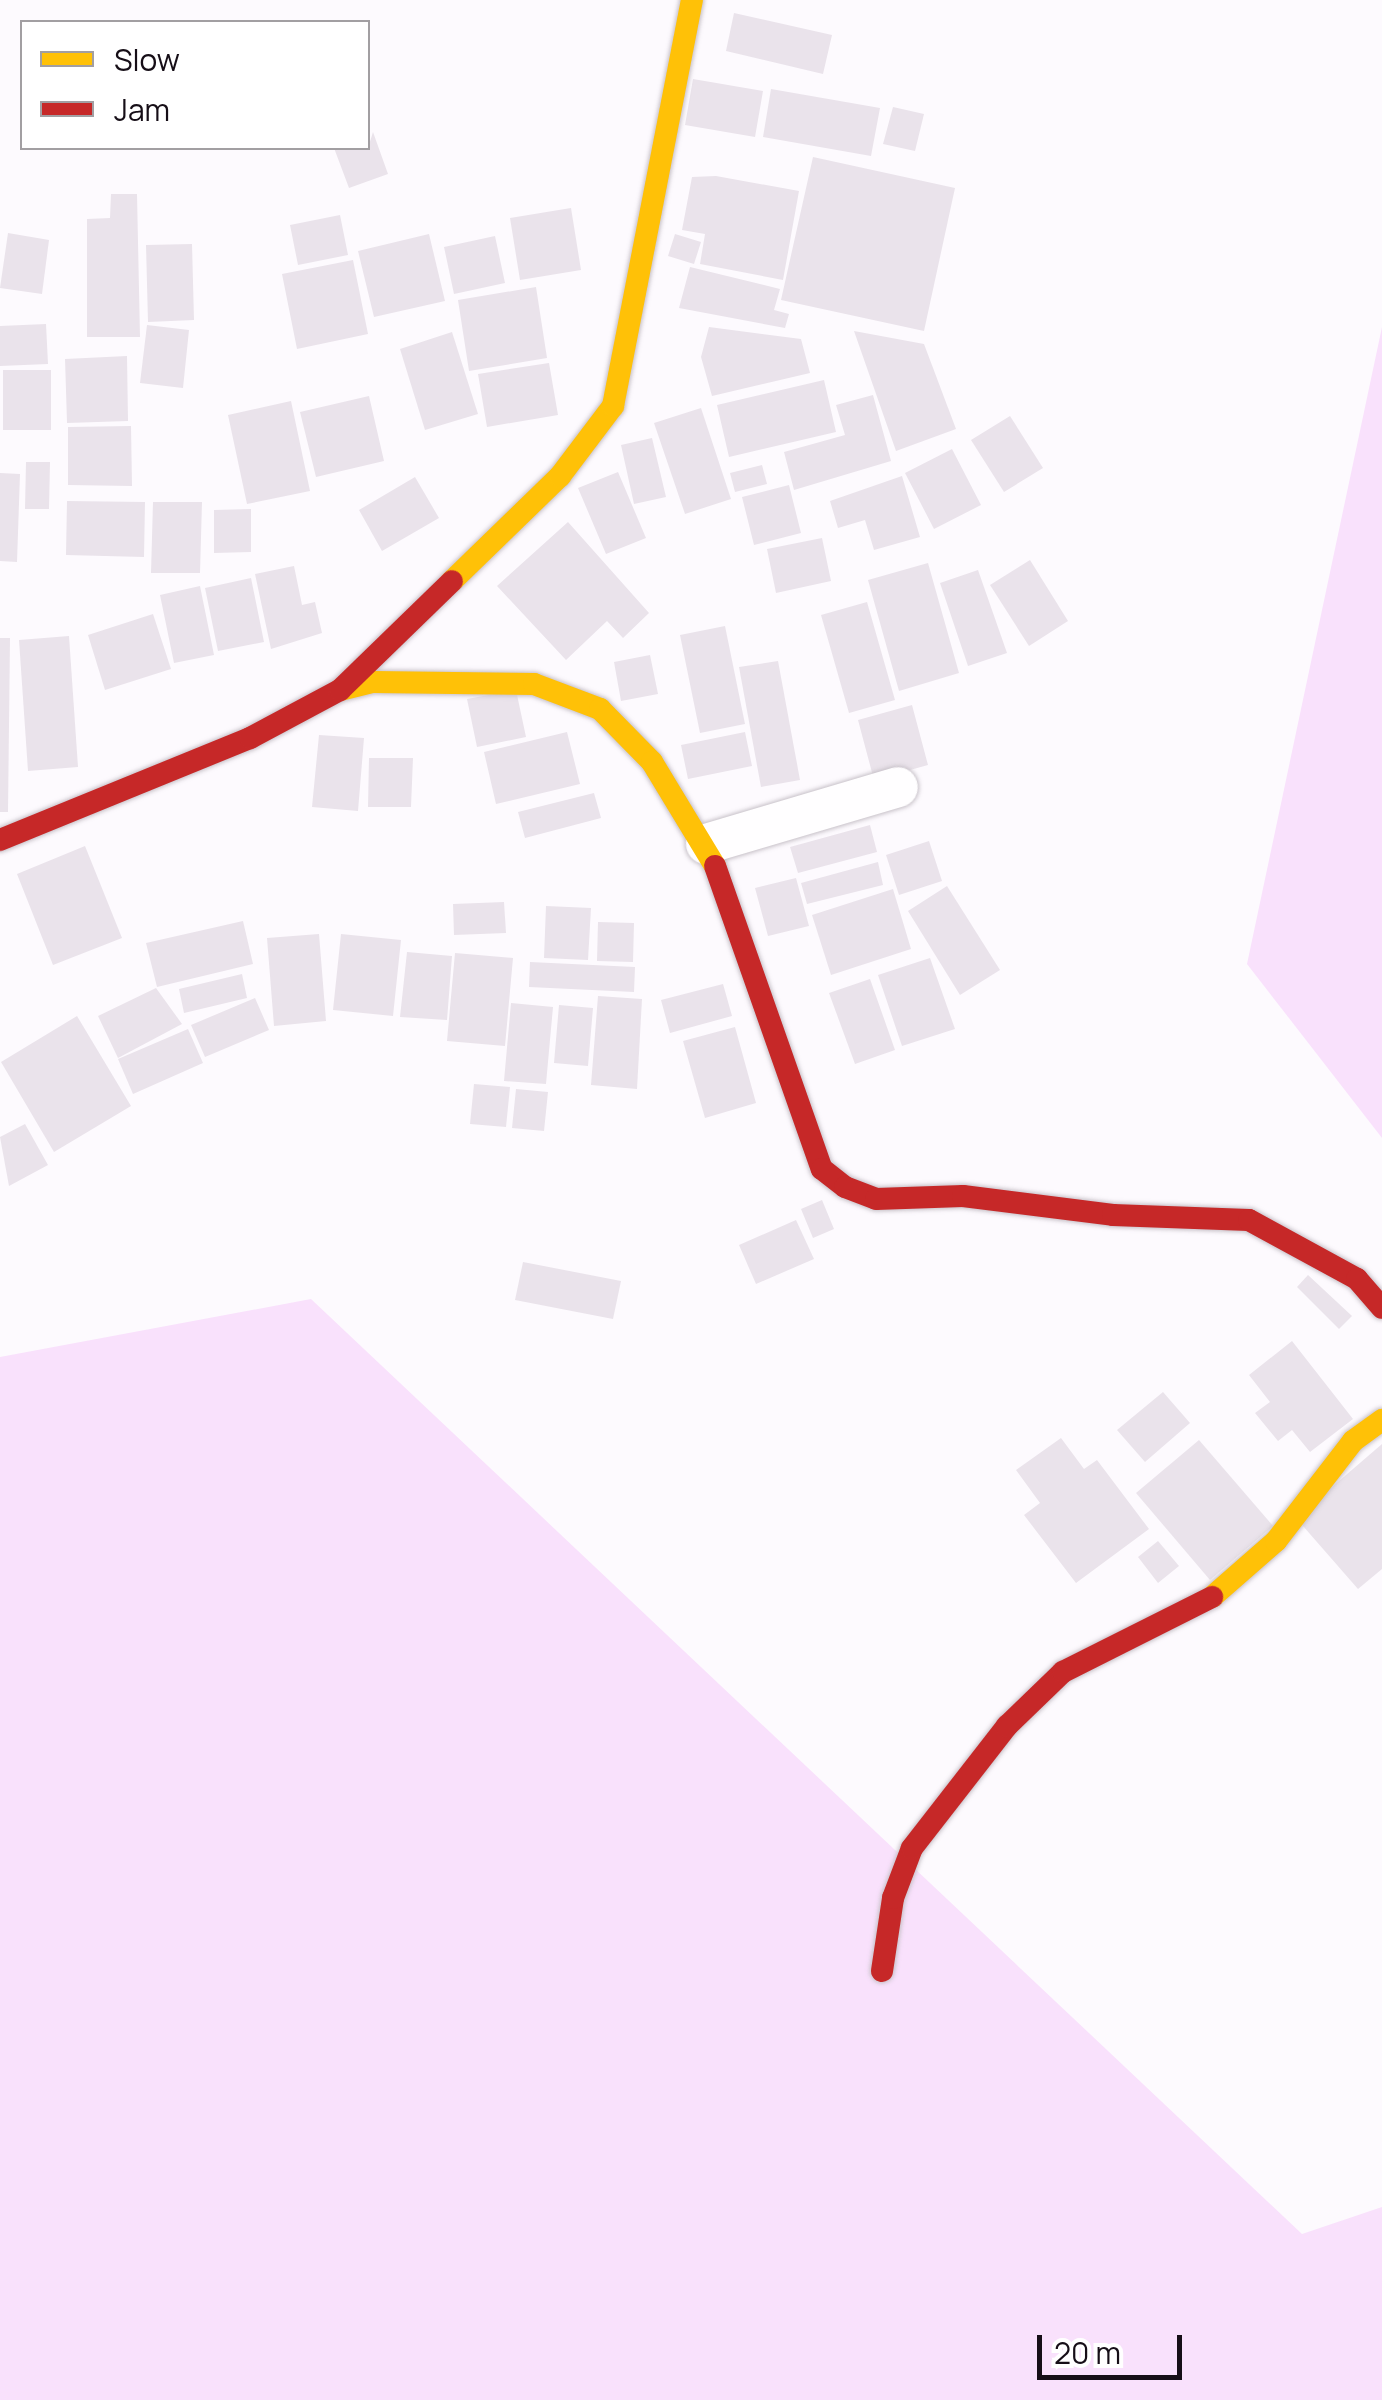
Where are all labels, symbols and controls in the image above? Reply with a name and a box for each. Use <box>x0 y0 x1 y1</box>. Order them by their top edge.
legend <box>20 20 370 150</box>
text: Slow <box>114 39 180 80</box>
text: Jam <box>114 89 170 130</box>
scale bar <box>1042 2315 1187 2377</box>
text: 20 m <box>1054 2332 1121 2373</box>

